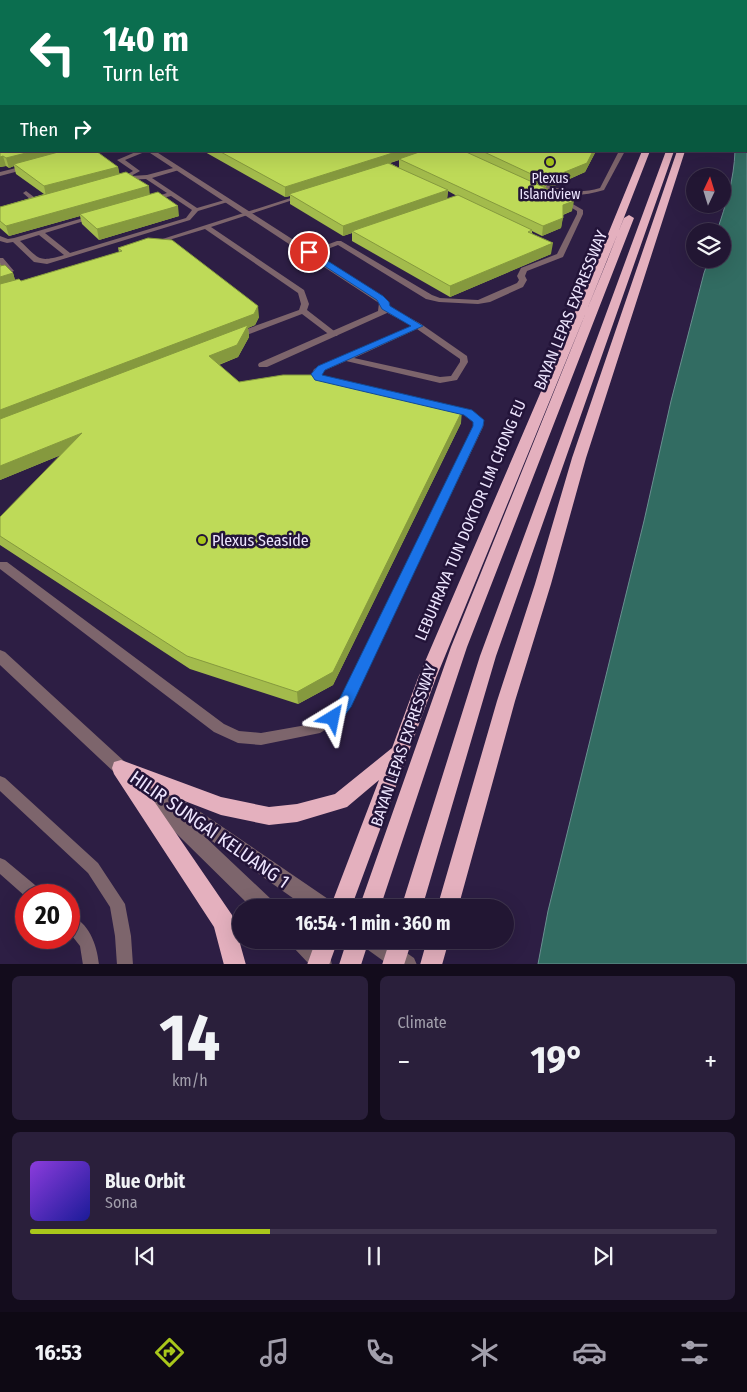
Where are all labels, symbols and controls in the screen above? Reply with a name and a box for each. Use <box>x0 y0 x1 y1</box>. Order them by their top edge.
text: 140 m <box>103 18 189 60</box>
icon: left <box>20 20 85 85</box>
text: Turn left <box>103 60 179 87</box>
icon: right <box>68 115 96 143</box>
text: Then <box>20 118 58 141</box>
marker: Plexus Islandview <box>544 156 556 168</box>
north arrow <box>686 168 731 212</box>
map controls <box>686 168 731 268</box>
place label: Plexus Islandview <box>520 170 580 203</box>
button: layers <box>686 223 731 268</box>
street label: BAYAN LEPAS EXPRESSWAY <box>530 228 611 393</box>
pin <box>288 231 330 273</box>
icon: arrive <box>295 238 323 266</box>
street label: LEBUHRAYA TUN DOKTOR LIM CHONG EU <box>411 397 530 643</box>
place label: Plexus Seaside <box>212 531 309 550</box>
marker: Plexus Seaside <box>196 534 208 546</box>
street label: BAYAN LEPAS EXPRESSWAY <box>367 662 440 829</box>
position arrow <box>306 691 358 743</box>
street label: HILIR SUNGAI KELUANG 1 <box>126 766 294 893</box>
speed limit sign: 20 <box>15 884 80 949</box>
text: 16:54 · 1 min · 360 m <box>295 912 451 935</box>
text: 14 <box>159 999 220 1077</box>
text: Climate <box>398 1013 447 1032</box>
text: 19° <box>530 1037 584 1083</box>
text: − <box>398 1045 410 1078</box>
text: + <box>704 1045 717 1078</box>
text: km/h <box>172 1071 208 1090</box>
text: Blue Orbit <box>105 1170 185 1193</box>
text: Sona <box>105 1193 138 1212</box>
icon: previous <box>131 1242 159 1270</box>
icon: pause <box>360 1242 388 1270</box>
icon: next <box>589 1242 617 1270</box>
icon: directions <box>152 1335 187 1370</box>
icon: music <box>257 1335 292 1370</box>
icon: phone <box>362 1335 397 1370</box>
icon: climate <box>467 1335 502 1370</box>
icon: car <box>572 1335 607 1370</box>
icon: filters <box>677 1335 712 1370</box>
text: 16:53 <box>35 1339 82 1366</box>

